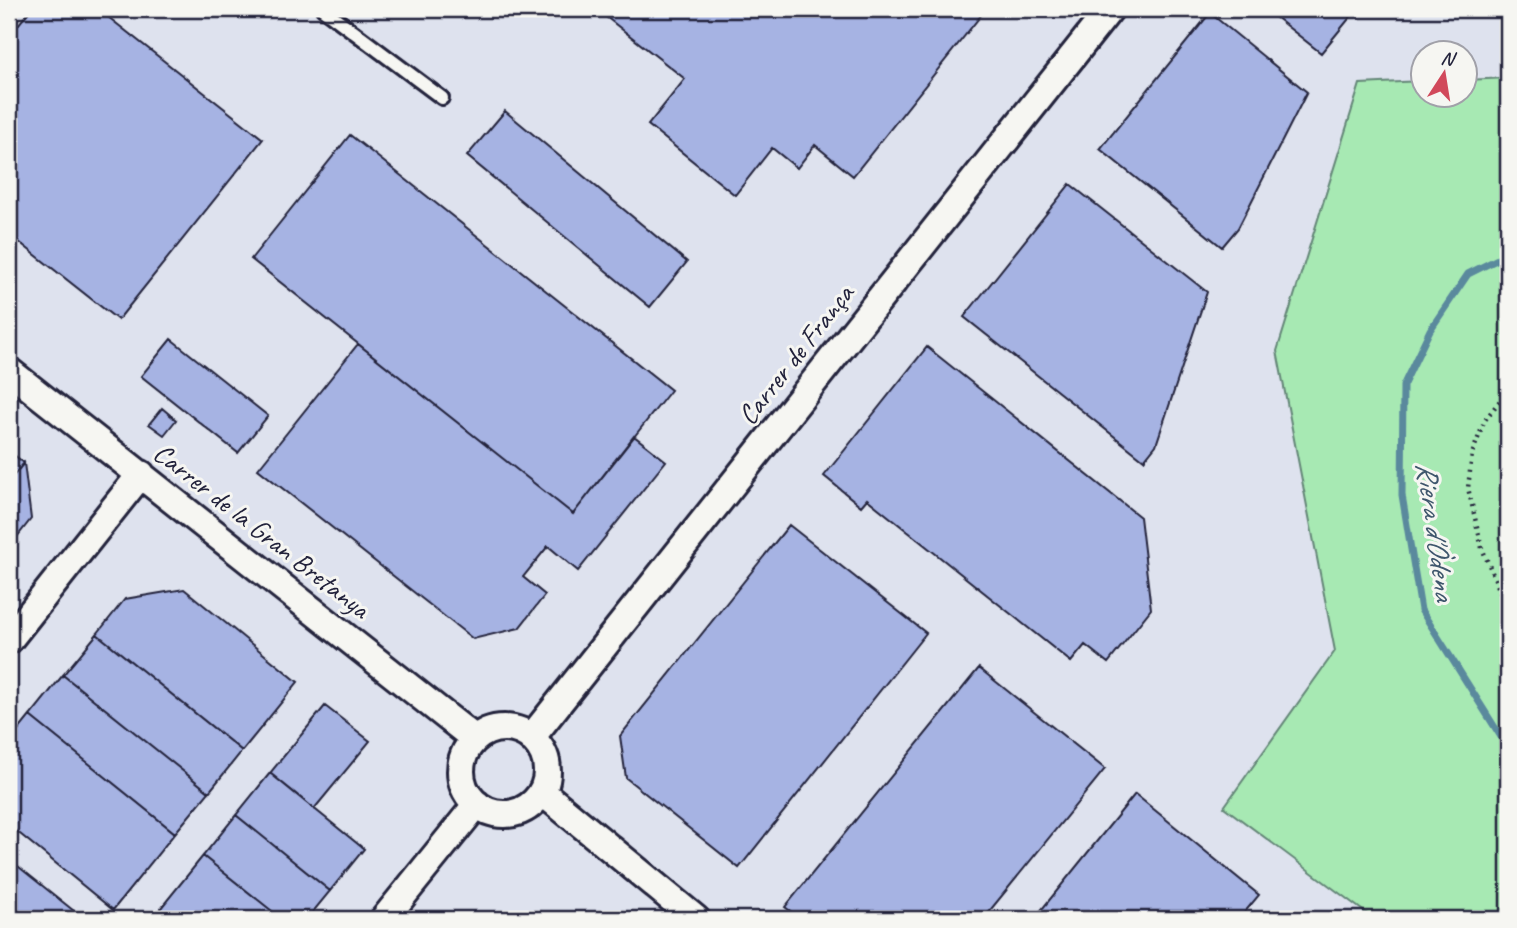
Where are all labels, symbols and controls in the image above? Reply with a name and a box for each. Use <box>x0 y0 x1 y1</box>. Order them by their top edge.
north arrow <box>1408 38 1478 108</box>
text: N <box>1439 45 1459 72</box>
street label: Carrer de França <box>730 276 862 431</box>
street label: Carrer de la Gran Bretanya <box>147 435 378 627</box>
water label: Riera d'Òdena <box>1408 459 1465 605</box>

